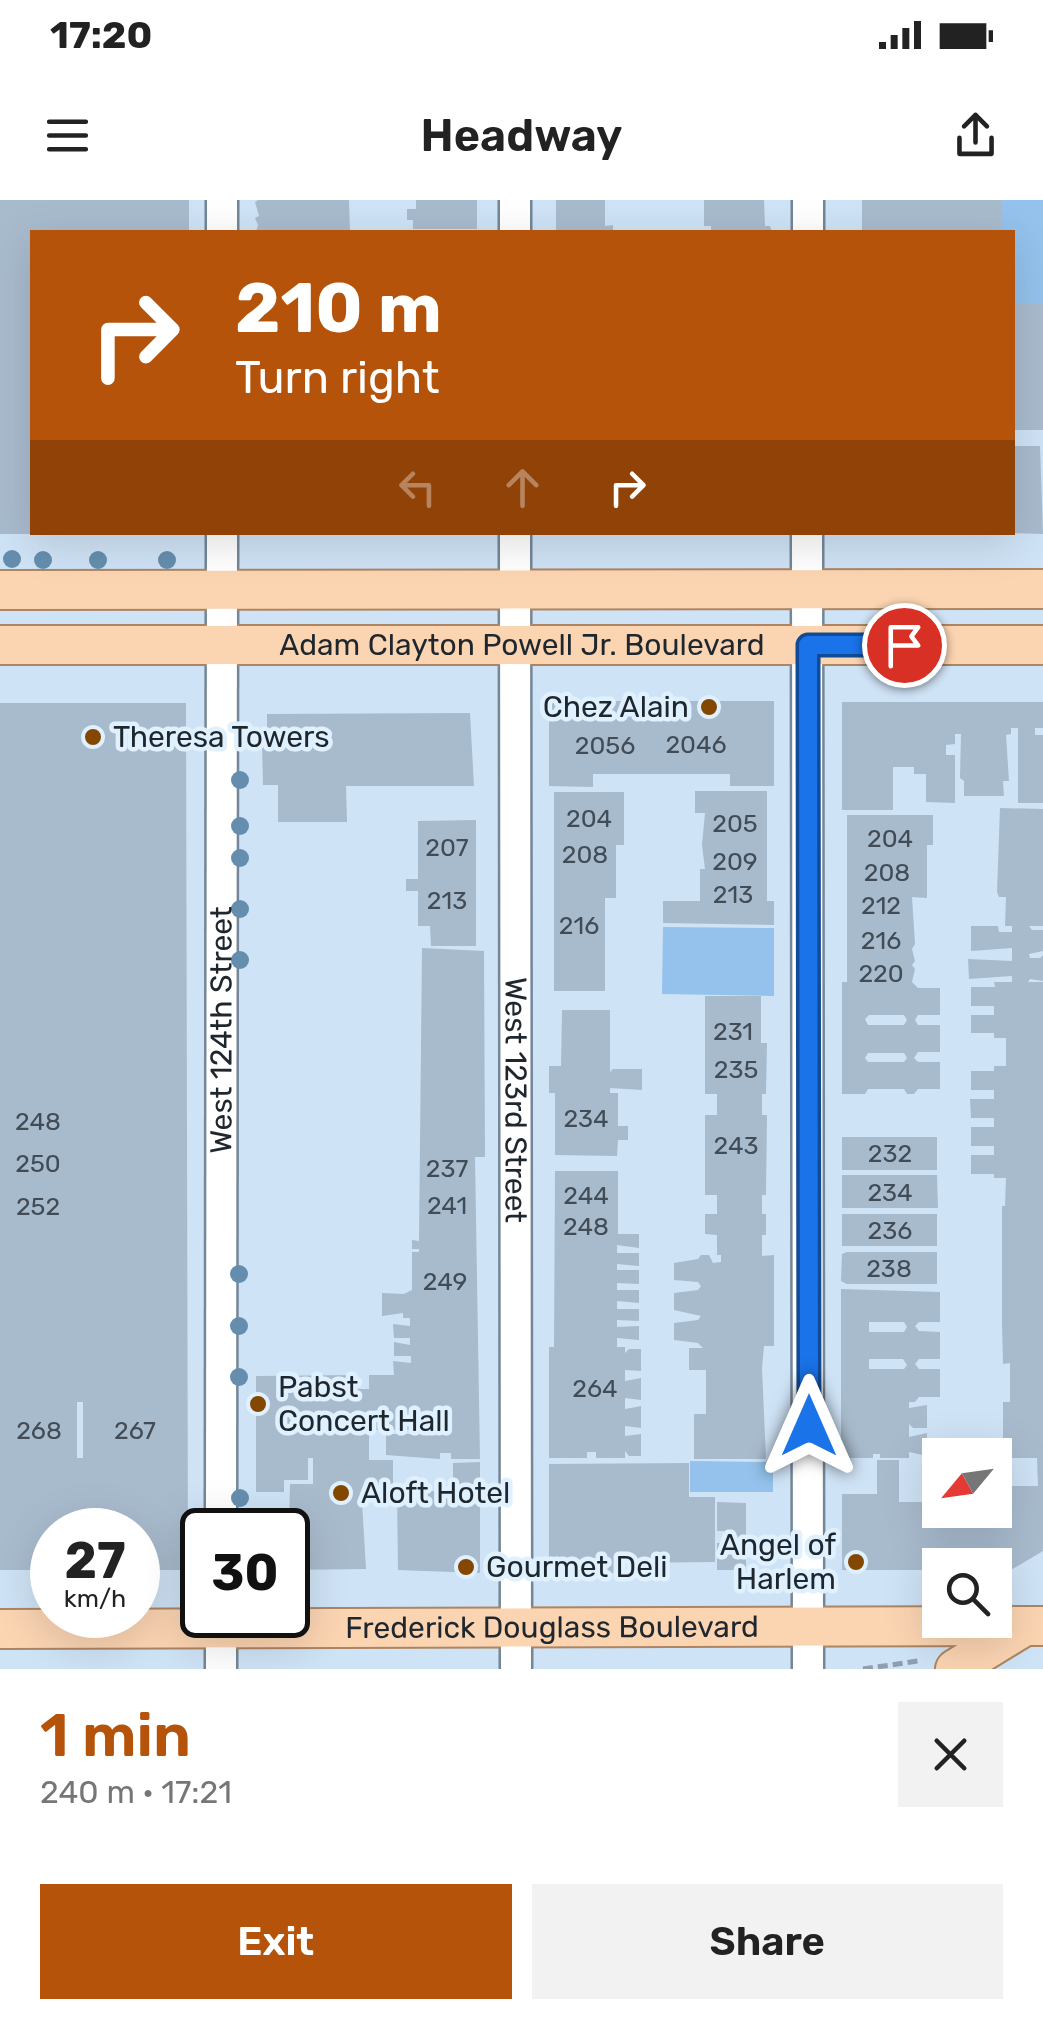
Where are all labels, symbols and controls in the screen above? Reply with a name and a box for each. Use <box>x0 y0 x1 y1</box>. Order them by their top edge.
text: 17:20 <box>50 12 152 58</box>
icon: menu <box>40 108 95 163</box>
icon: share <box>948 108 1003 163</box>
text: Headway <box>421 109 622 162</box>
text: 210 m <box>235 267 442 350</box>
icon: right <box>70 270 200 400</box>
text: Turn right <box>235 351 439 404</box>
icon: left <box>390 460 445 515</box>
icon: ahead <box>495 460 550 515</box>
icon: right <box>600 460 655 515</box>
pin <box>862 603 947 688</box>
icon: arrive <box>877 618 932 673</box>
street label: Adam Clayton Powell Jr. Boulevard <box>279 627 765 663</box>
place label: Chez Alain <box>543 689 689 725</box>
marker: Chez Alain <box>698 696 720 718</box>
place label: Theresa Towers <box>113 719 330 755</box>
marker: Theresa Towers <box>82 726 104 748</box>
house number: 2046 <box>665 730 727 759</box>
house number: 2056 <box>575 731 635 760</box>
house number: 204 <box>566 804 612 833</box>
house number: 205 <box>712 809 758 838</box>
house number: 204 <box>867 824 913 853</box>
house number: 207 <box>425 833 469 862</box>
house number: 208 <box>562 840 608 869</box>
house number: 209 <box>712 847 758 876</box>
house number: 208 <box>864 858 910 887</box>
house number: 213 <box>713 880 753 909</box>
house number: 213 <box>427 886 467 915</box>
house number: 212 <box>861 891 901 920</box>
street label: West 124th Street <box>203 906 240 1154</box>
house number: 216 <box>559 911 599 940</box>
house number: 216 <box>861 926 901 955</box>
house number: 220 <box>858 959 904 988</box>
street label: West 123rd Street <box>497 977 534 1223</box>
house number: 231 <box>713 1017 753 1046</box>
house number: 235 <box>714 1055 758 1084</box>
house number: 234 <box>563 1104 609 1133</box>
house number: 248 <box>15 1107 61 1136</box>
house number: 243 <box>714 1131 758 1160</box>
house number: 232 <box>868 1139 912 1168</box>
house number: 250 <box>15 1149 61 1178</box>
house number: 237 <box>426 1154 468 1183</box>
house number: 234 <box>867 1178 913 1207</box>
house number: 244 <box>563 1181 609 1210</box>
house number: 241 <box>427 1191 467 1220</box>
house number: 252 <box>16 1192 60 1221</box>
house number: 248 <box>563 1212 609 1241</box>
house number: 236 <box>868 1216 912 1245</box>
house number: 238 <box>866 1254 912 1283</box>
house number: 249 <box>423 1267 467 1296</box>
place label: Pabst Concert Hall <box>278 1369 450 1439</box>
house number: 264 <box>572 1374 618 1403</box>
position arrow <box>757 1374 861 1478</box>
marker: Pabst Concert Hall <box>247 1393 269 1415</box>
house number: 268 <box>16 1416 62 1445</box>
house number: 267 <box>114 1416 156 1445</box>
north arrow <box>922 1438 1012 1528</box>
map controls <box>922 1438 1012 1638</box>
place label: Aloft Hotel <box>361 1475 510 1511</box>
marker: Aloft Hotel <box>330 1482 352 1504</box>
speed limit sign: 30 <box>180 1508 310 1638</box>
place label: Angel of Harlem <box>720 1527 836 1597</box>
text: 27 <box>64 1531 126 1591</box>
button: search <box>922 1548 1012 1638</box>
place label: Gourmet Deli <box>486 1549 668 1585</box>
marker: Angel of Harlem <box>845 1551 867 1573</box>
marker: Gourmet Deli <box>455 1556 477 1578</box>
text: km/h <box>64 1584 126 1613</box>
street label: Frederick Douglass Boulevard <box>345 1609 759 1646</box>
text: 1 min <box>40 1700 191 1771</box>
button: close <box>898 1702 1003 1807</box>
text: 240 m · 17:21 <box>40 1773 232 1811</box>
button: Exit <box>40 1884 512 1999</box>
button: Share <box>532 1884 1003 1999</box>

